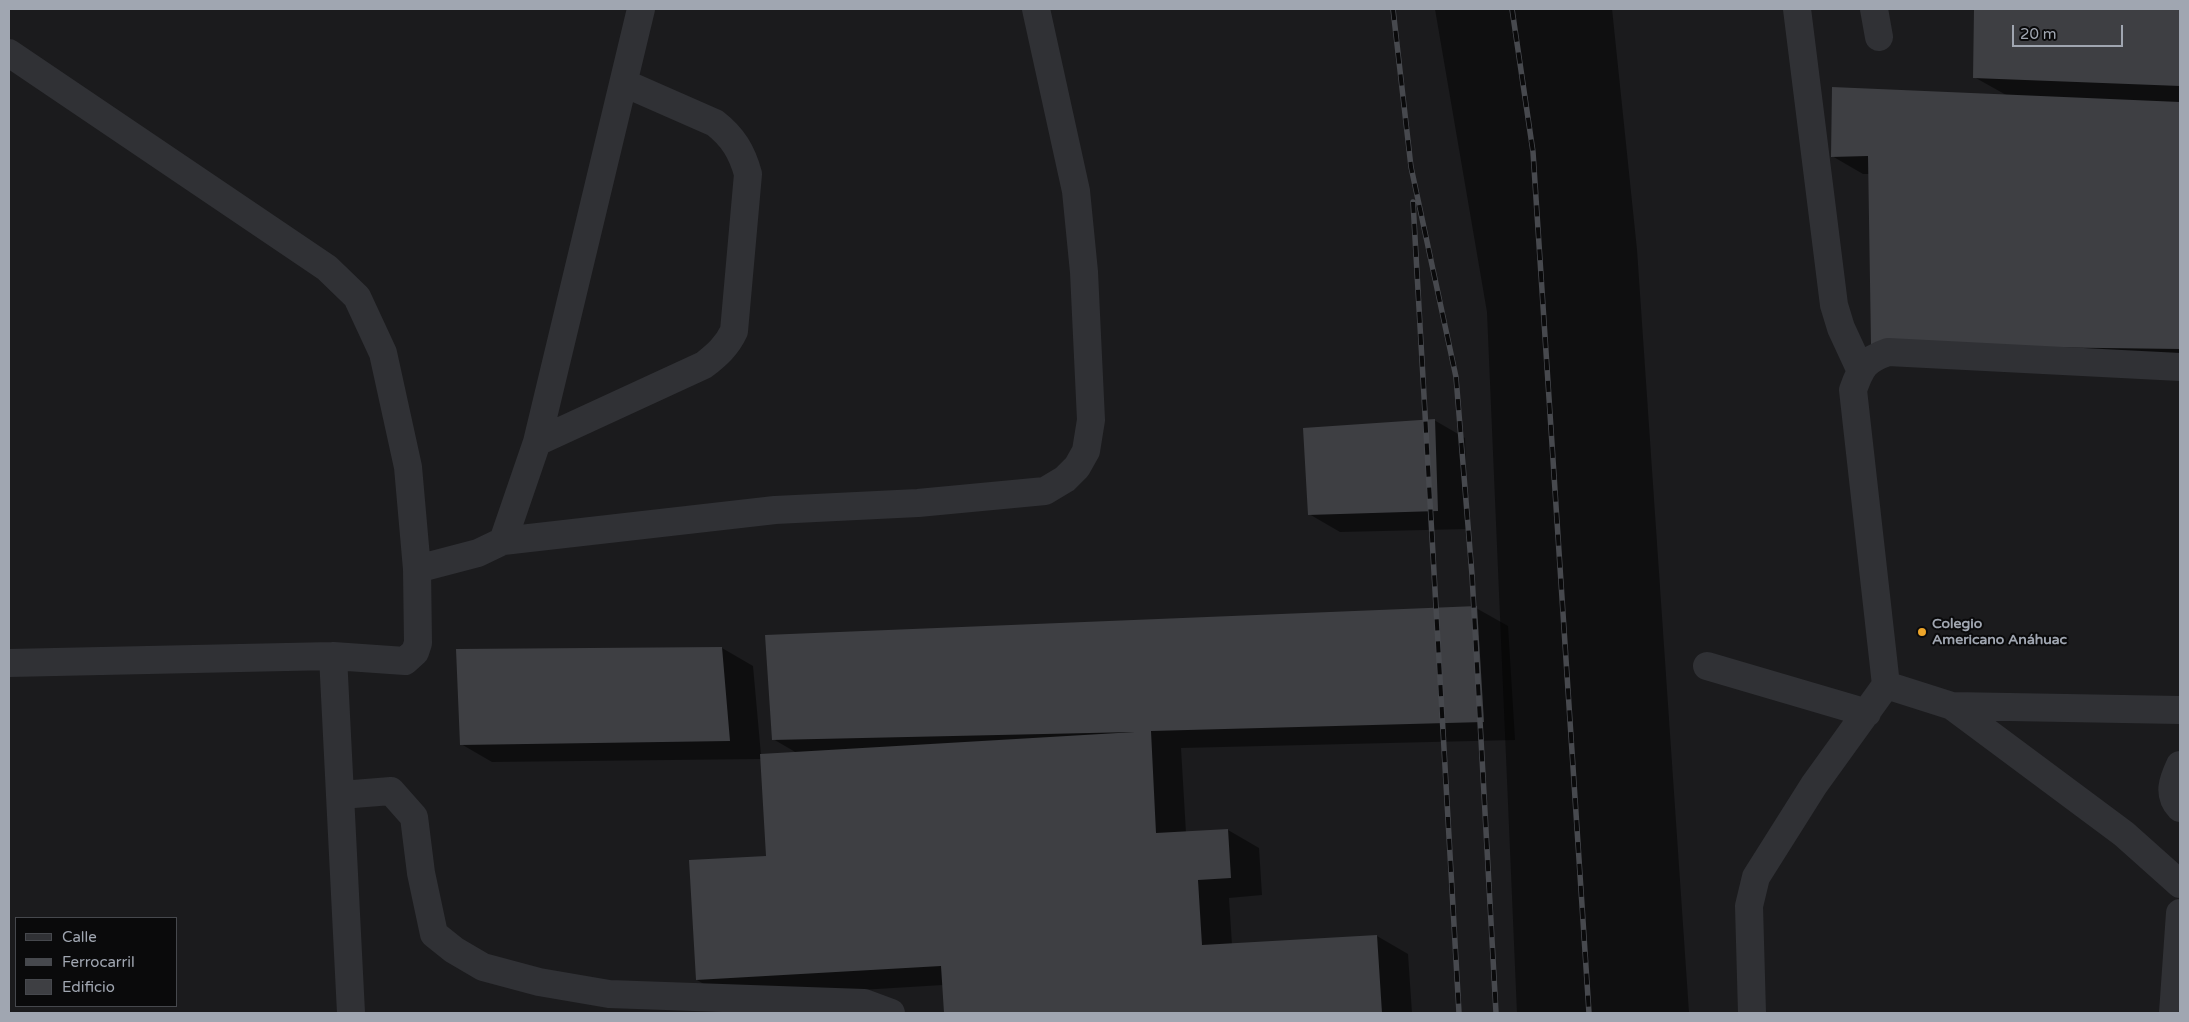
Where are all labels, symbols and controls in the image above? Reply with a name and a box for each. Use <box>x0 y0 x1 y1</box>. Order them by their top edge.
scale bar <box>2014 15 2125 47</box>
text: 20 m <box>2020 25 2057 43</box>
place label: Colegio Americano Anáhuac <box>1932 616 2067 648</box>
marker: Colegio Americano Anáhuac <box>1916 626 1928 638</box>
legend <box>15 917 178 1007</box>
text: Calle <box>62 928 97 946</box>
text: Ferrocarril <box>62 953 135 971</box>
text: Edificio <box>62 978 115 996</box>

